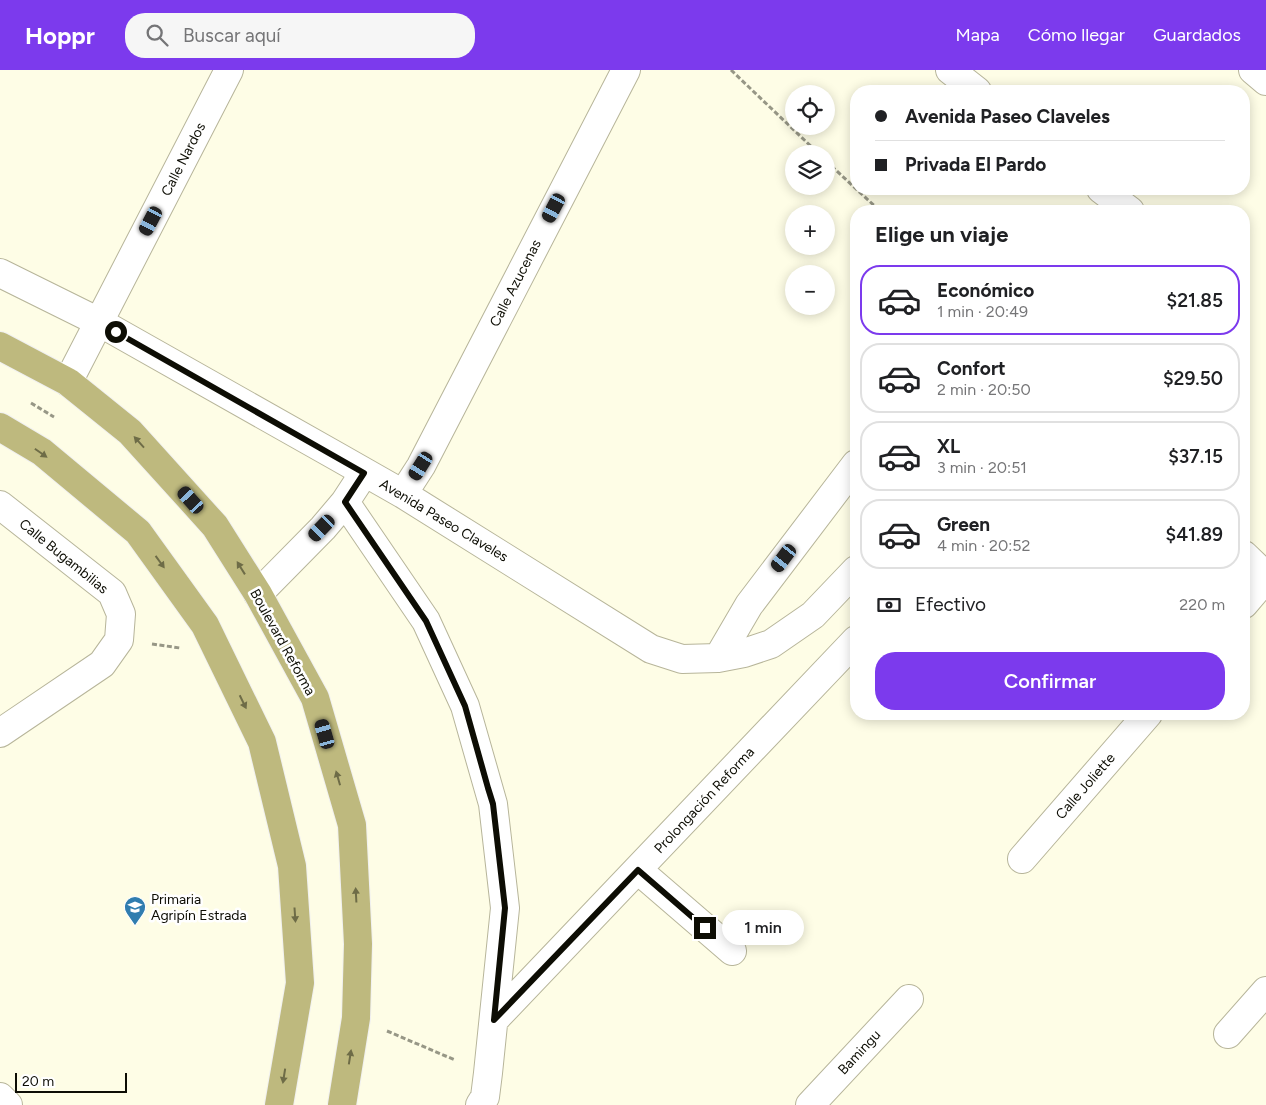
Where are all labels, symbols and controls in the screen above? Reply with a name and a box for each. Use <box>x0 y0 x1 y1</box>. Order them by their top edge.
search box <box>125 13 475 58</box>
text: Hoppr <box>25 21 95 50</box>
icon: search <box>143 21 171 49</box>
text: Buscar aquí <box>183 24 281 47</box>
text: Mapa <box>955 24 1000 46</box>
text: Cómo llegar <box>1028 24 1125 46</box>
text: Guardados <box>1153 24 1241 46</box>
map controls <box>785 85 835 315</box>
button: locate <box>785 85 835 135</box>
text: Avenida Paseo Claveles <box>905 105 1110 128</box>
street label: Calle Nardos <box>158 120 209 199</box>
button: layers <box>785 145 835 195</box>
text: Privada El Pardo <box>905 153 1046 176</box>
car <box>540 191 567 225</box>
car <box>137 204 164 238</box>
button: + <box>785 205 835 255</box>
text: Elige un viaje <box>875 221 1008 248</box>
street label: Calle Azucenas <box>486 237 545 330</box>
button: − <box>785 265 835 315</box>
icon: car <box>877 278 922 323</box>
text: Económico <box>937 279 1034 302</box>
text: $21.85 <box>1167 289 1223 312</box>
text: 1 min · 20:49 <box>937 302 1028 321</box>
route start <box>105 321 127 343</box>
icon: car <box>877 356 922 401</box>
text: Confort <box>937 357 1006 380</box>
text: $29.50 <box>1163 367 1223 390</box>
text: 2 min · 20:50 <box>937 380 1031 399</box>
icon: car <box>877 434 922 479</box>
text: XL <box>937 435 960 458</box>
one-way arrow <box>133 437 145 449</box>
text: $37.15 <box>1168 445 1223 468</box>
one-way arrow <box>35 448 48 458</box>
car <box>406 449 435 483</box>
text: 3 min · 20:51 <box>937 458 1027 477</box>
street label: Avenida Paseo Claveles <box>376 475 511 566</box>
car <box>175 484 206 516</box>
car <box>306 512 337 544</box>
icon: car <box>877 512 922 557</box>
text: Green <box>937 513 990 536</box>
street label: Calle Bugambilias <box>16 515 112 597</box>
text: $41.89 <box>1166 523 1223 546</box>
text: 4 min · 20:52 <box>937 536 1031 555</box>
car <box>768 542 799 574</box>
one-way arrow <box>155 555 165 569</box>
one-way arrow <box>237 561 246 575</box>
street label: Boulevard Reforma <box>246 586 319 698</box>
icon: cash <box>875 591 903 619</box>
text: Efectivo <box>915 593 986 616</box>
text: 220 m <box>1179 595 1225 614</box>
button: Confirmar <box>875 652 1225 710</box>
one-way arrow <box>239 694 247 709</box>
car <box>313 718 336 750</box>
street label: Prolongación Reforma <box>651 744 758 857</box>
street label: Calle Joliette <box>1052 750 1119 823</box>
one-way arrow <box>334 770 342 785</box>
one-way arrow <box>351 887 359 903</box>
place label: Primaria Agripín Estrada <box>151 891 247 924</box>
school or university icon: Primaria Agripín Estrada <box>123 895 147 926</box>
one-way arrow <box>292 907 300 923</box>
callout: 1 min <box>722 910 805 946</box>
route end <box>694 917 716 939</box>
text: 1 min <box>744 918 782 937</box>
street label: Bamingu <box>834 1027 884 1078</box>
one-way arrow <box>346 1049 354 1065</box>
one-way arrow <box>280 1068 288 1084</box>
scale bar <box>15 1070 128 1093</box>
text: 20 m <box>22 1073 54 1090</box>

